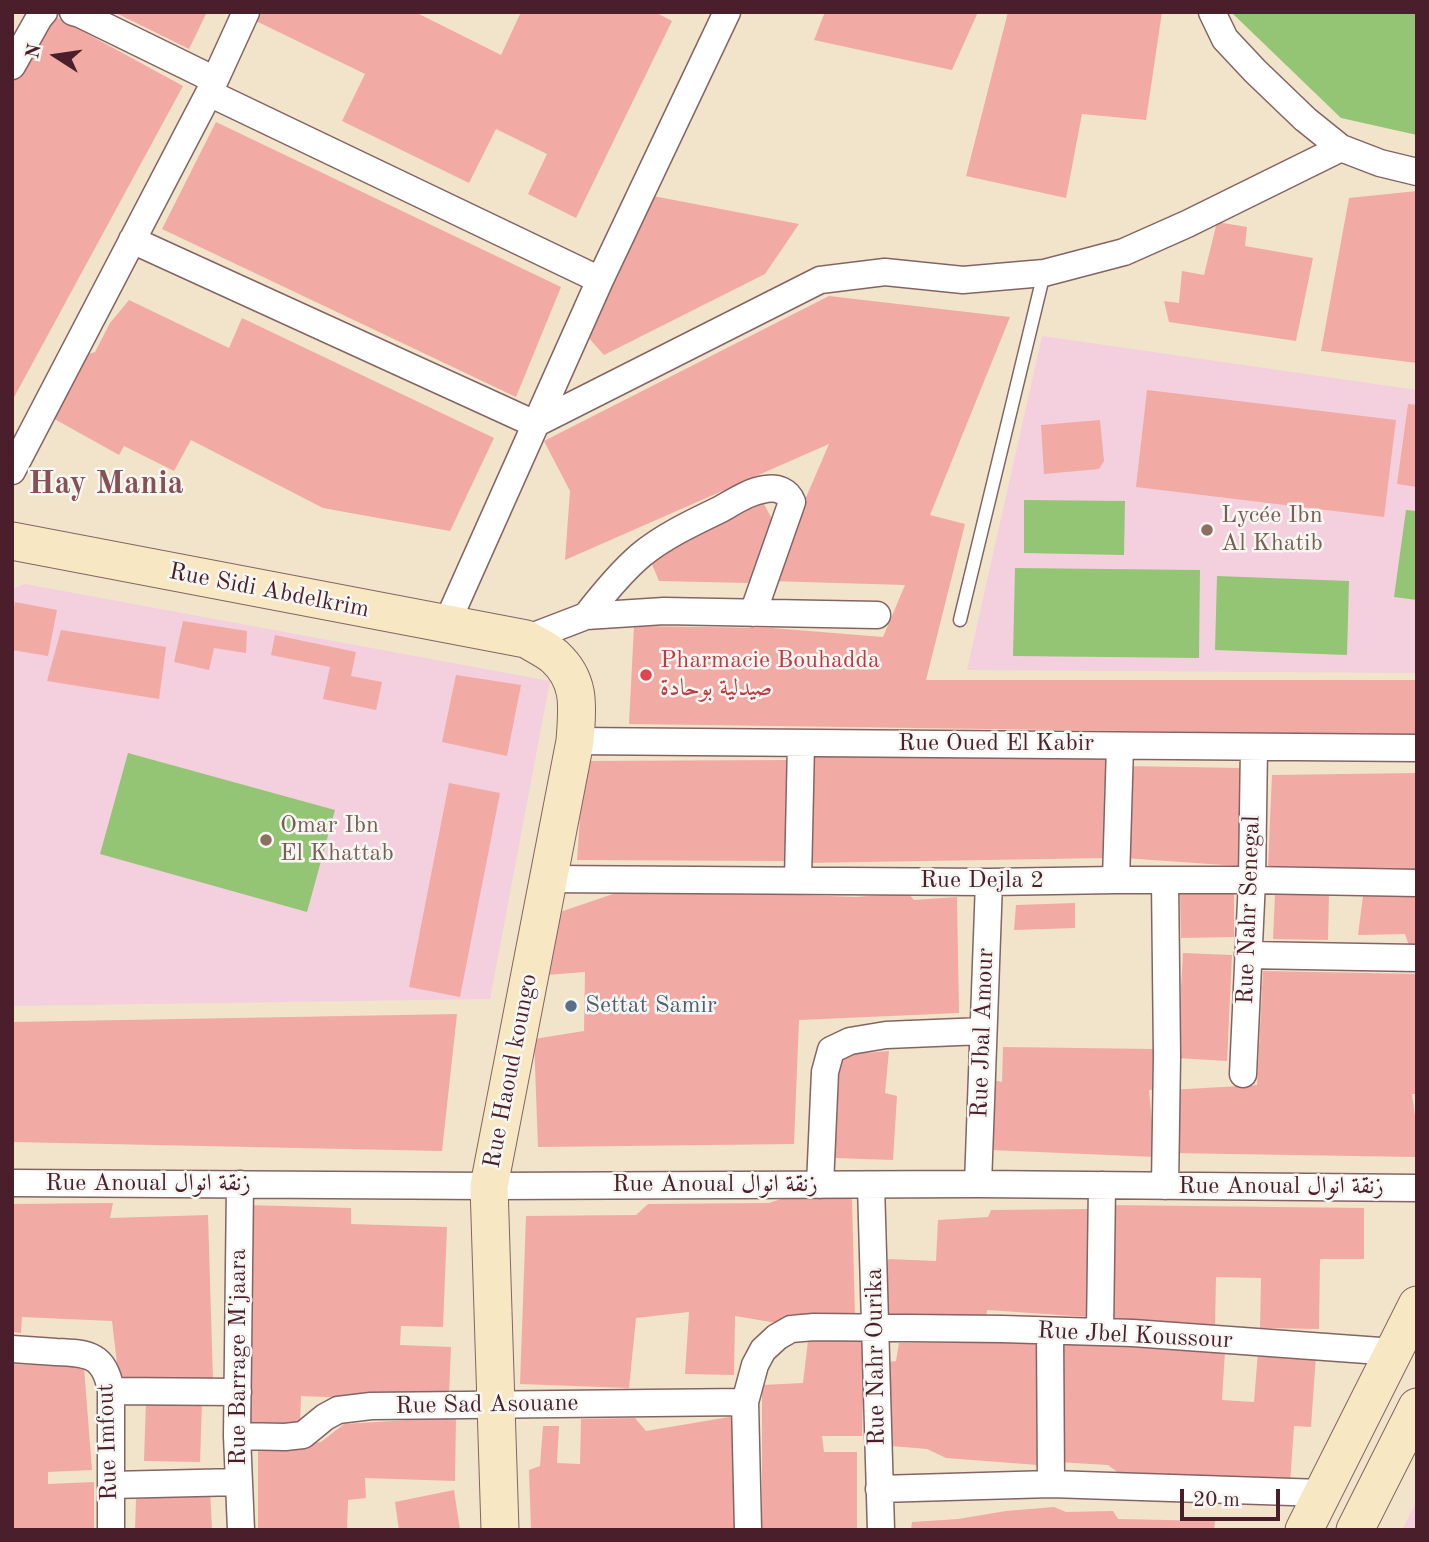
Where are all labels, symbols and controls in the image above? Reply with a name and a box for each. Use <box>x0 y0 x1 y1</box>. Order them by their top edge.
north arrow <box>21 21 91 91</box>
text: N <box>24 42 46 61</box>
district label: Hay Mania <box>28 466 184 504</box>
place label: Lycée Ibn Al Khatib <box>1221 502 1323 558</box>
marker: Lycée Ibn Al Khatib <box>1199 522 1215 538</box>
street label: Rue Sidi Abdelkrim <box>166 557 372 625</box>
place label: Pharmacie Bouhadda صيدلية بوحادة <box>660 647 880 703</box>
marker: Pharmacie Bouhadda صيدلية بوحادة <box>638 667 654 683</box>
street label: Rue Oued El Kabir <box>898 730 1094 758</box>
place label: Omar Ibn El Khattab <box>280 812 394 868</box>
street label: Rue Nahr Senegal <box>1231 815 1267 1005</box>
marker: Omar Ibn El Khattab <box>258 832 274 848</box>
street label: Rue Dejla 2 <box>920 867 1044 895</box>
street label: Rue Jbal Amour <box>966 948 1000 1118</box>
street label: Rue Haoud koungo <box>478 971 544 1171</box>
place label: Settat Samir <box>585 992 717 1020</box>
marker: Settat Samir <box>563 998 579 1014</box>
street label: Rue Anoual زنقة انوال <box>45 1170 251 1198</box>
street label: Rue Anoual زنقة انوال <box>612 1171 818 1199</box>
street label: Rue Anoual زنقة انوال <box>1178 1173 1384 1201</box>
street label: Rue Barrage M'jaara <box>225 1248 253 1466</box>
street label: Rue Nahr Ourika <box>860 1268 892 1446</box>
street label: Rue Jbel Koussour <box>1037 1317 1233 1355</box>
street label: Rue Imfout <box>92 1383 124 1501</box>
street label: Rue Sad Asouane <box>395 1389 579 1421</box>
scale bar <box>1184 1476 1284 1520</box>
text: 20 m <box>1193 1490 1240 1511</box>

